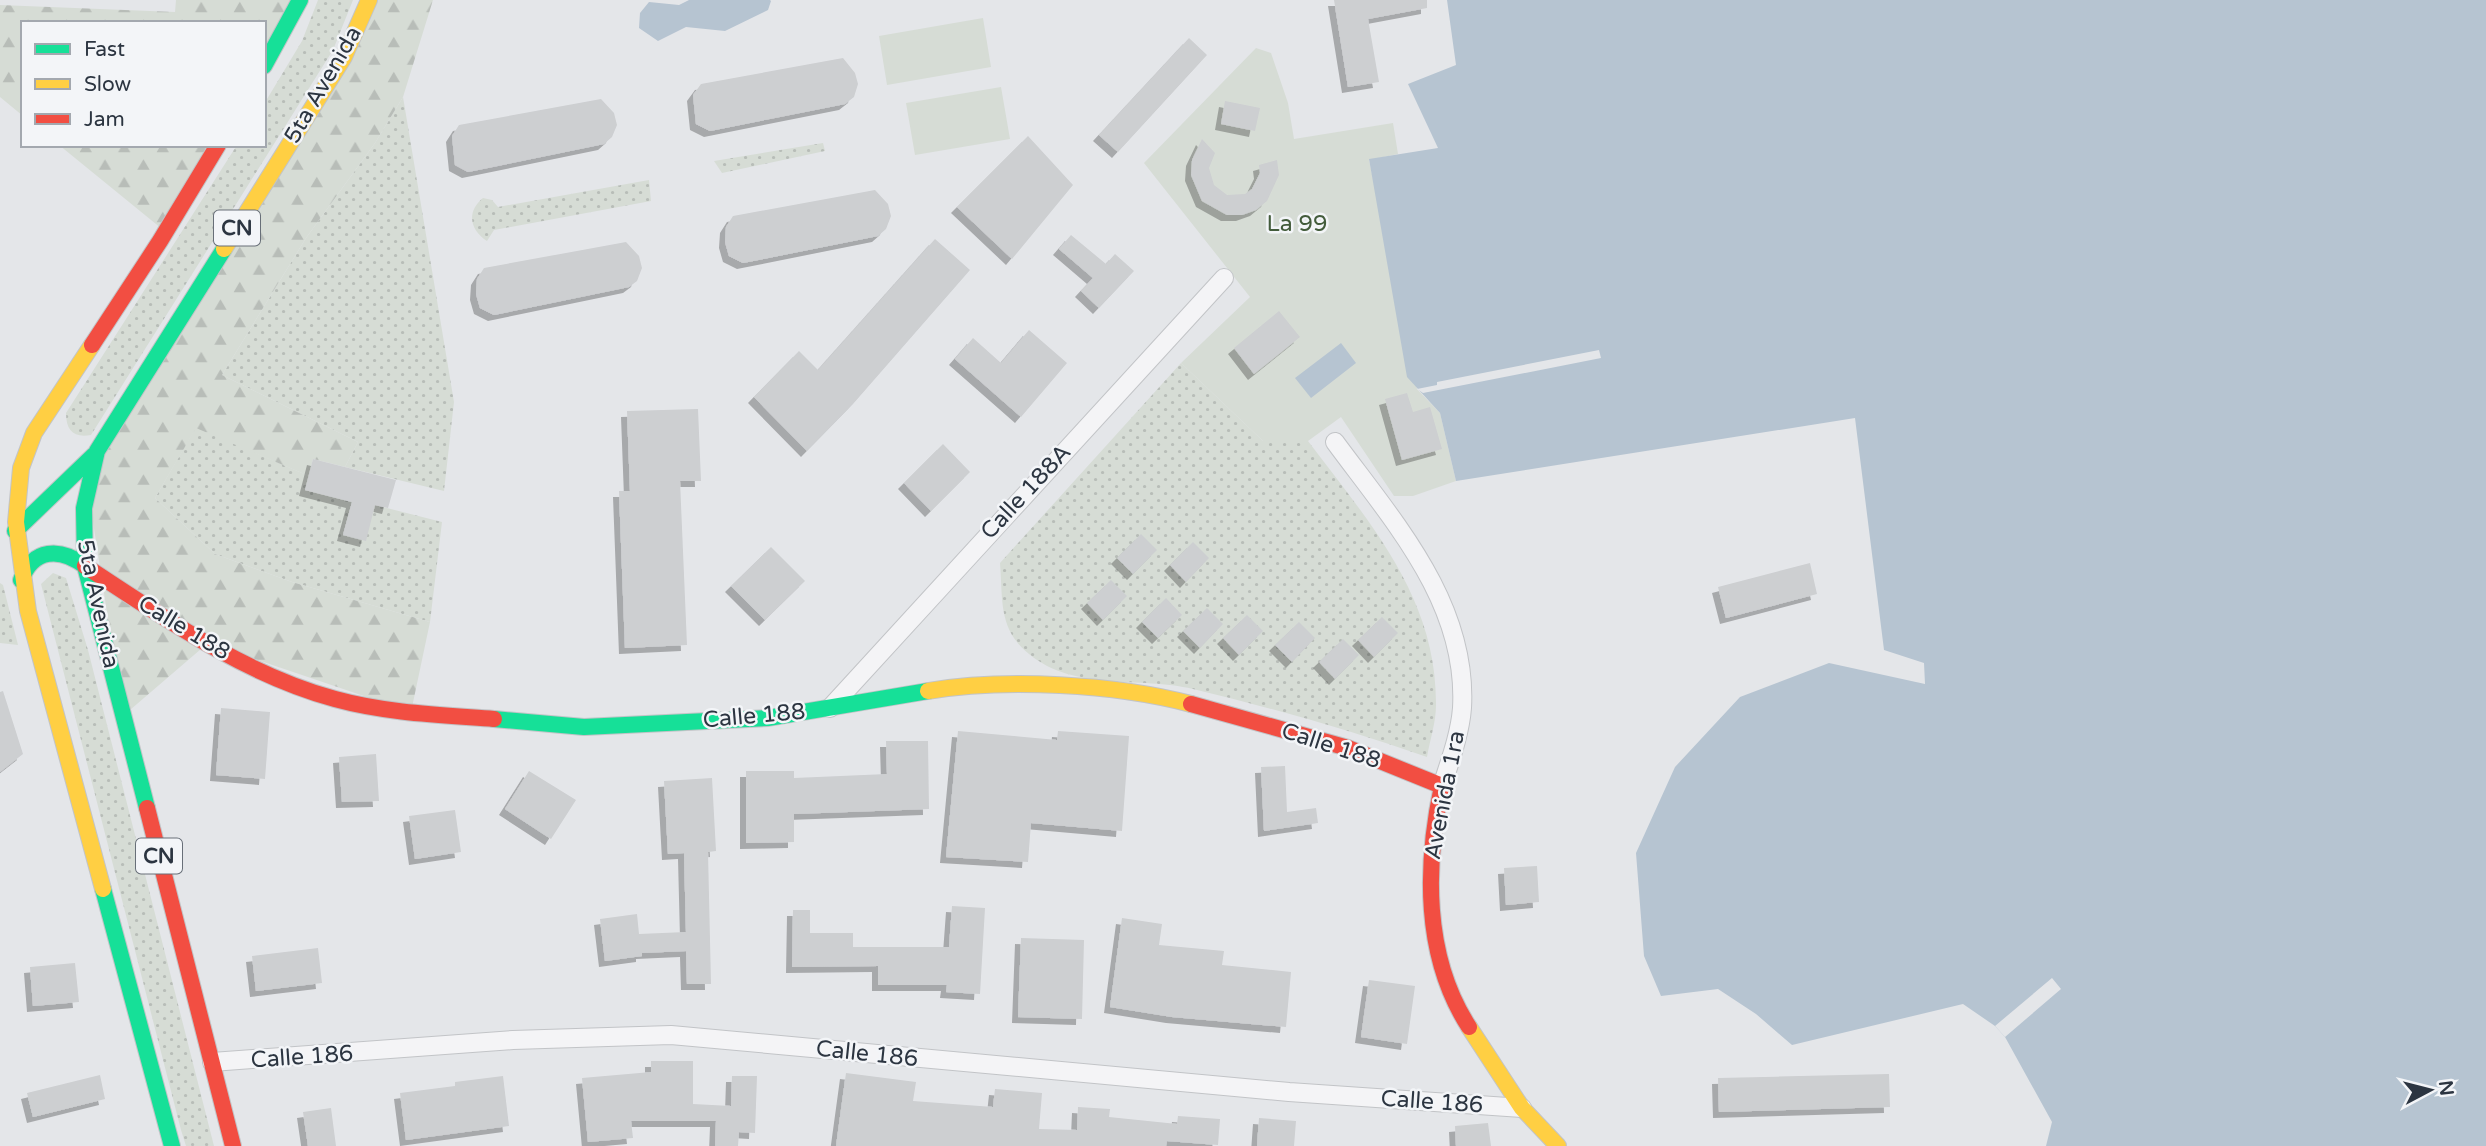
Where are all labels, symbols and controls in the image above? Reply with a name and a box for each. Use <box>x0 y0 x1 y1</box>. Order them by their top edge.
legend <box>21 21 266 147</box>
street label: 5ta Avenida <box>278 21 368 149</box>
text: Fast <box>84 37 125 62</box>
text: Slow <box>84 72 132 97</box>
text: Jam <box>84 107 125 132</box>
road number: CN <box>214 210 260 246</box>
park label: La 99 <box>1266 210 1328 238</box>
street label: Calle 188A <box>975 439 1077 545</box>
street label: 5ta Avenida <box>71 537 125 671</box>
street label: Calle 188 <box>133 590 235 666</box>
street label: Calle 188 <box>702 698 806 734</box>
street label: Calle 188 <box>1278 717 1384 775</box>
street label: Avenida 1ra <box>1419 728 1471 862</box>
road number: CN <box>136 838 182 874</box>
street label: Calle 186 <box>814 1035 920 1073</box>
street label: Calle 186 <box>250 1039 354 1075</box>
north arrow <box>2395 1055 2465 1125</box>
text: N <box>2434 1079 2458 1097</box>
street label: Calle 186 <box>1380 1084 1484 1120</box>

